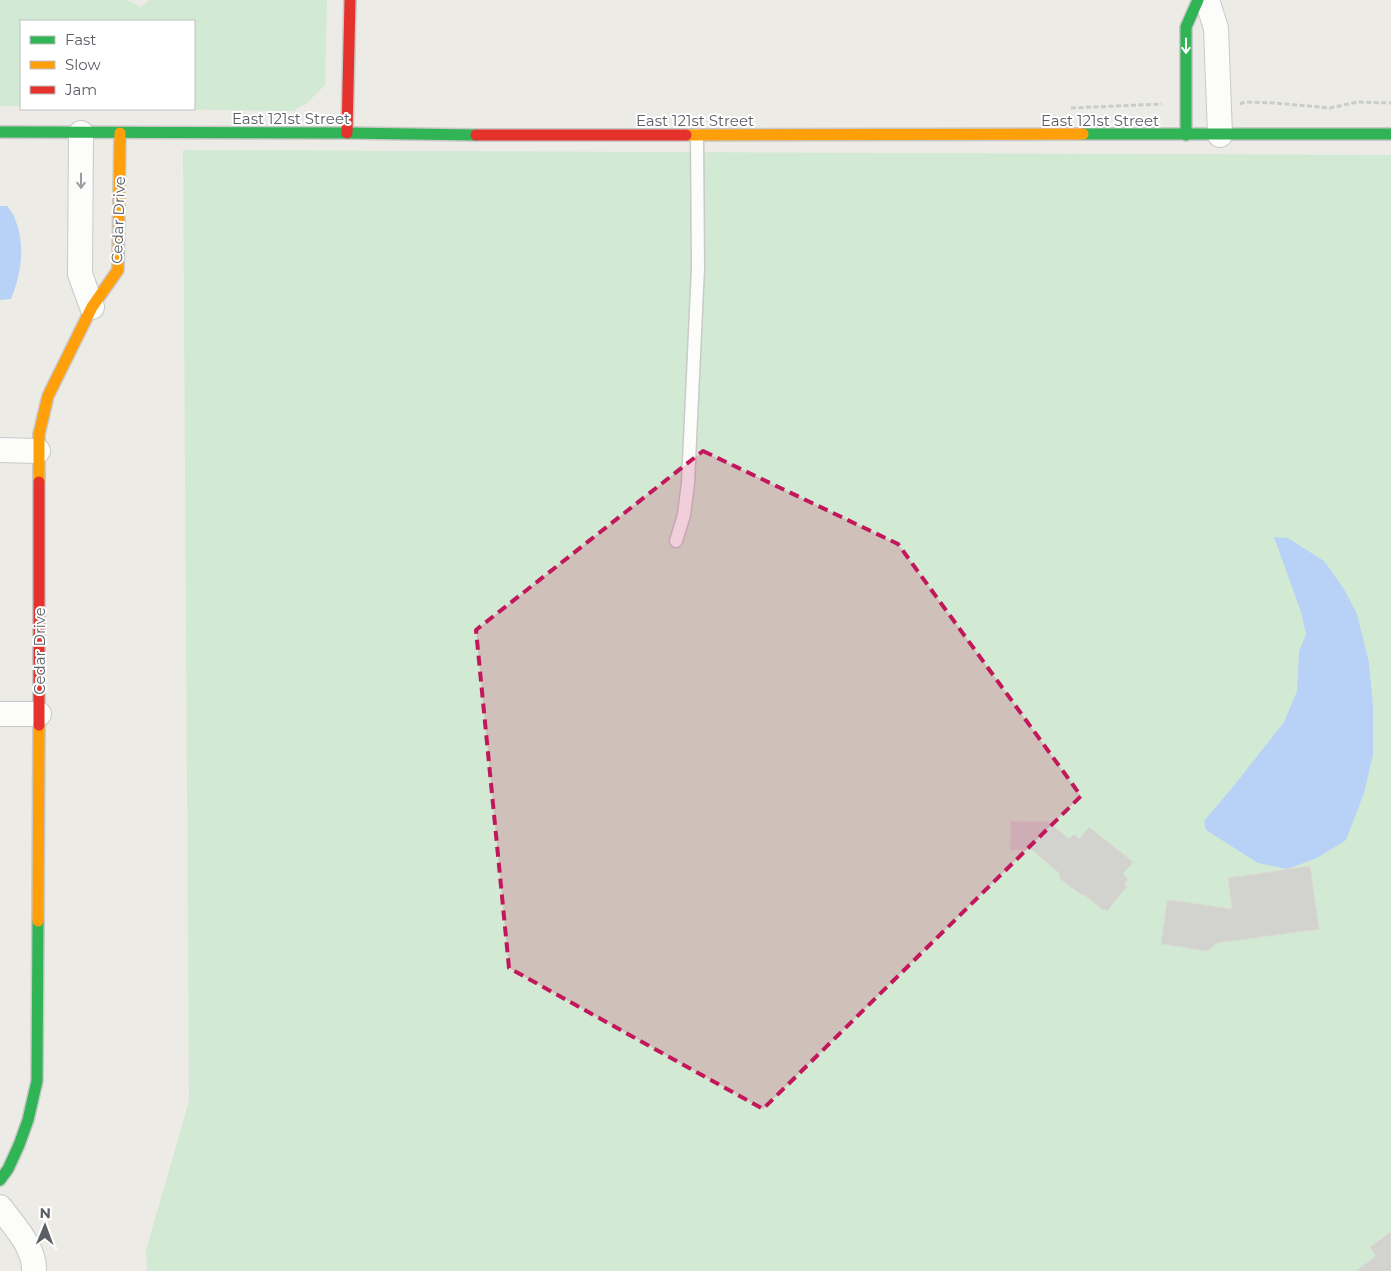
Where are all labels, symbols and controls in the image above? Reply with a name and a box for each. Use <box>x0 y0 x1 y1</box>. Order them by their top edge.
legend <box>20 20 195 110</box>
text: Fast <box>65 30 96 49</box>
one-way arrow <box>1181 38 1191 54</box>
text: Slow <box>65 55 101 74</box>
text: Jam <box>64 80 97 99</box>
street label: East 121st Street <box>232 109 350 128</box>
street label: East 121st Street <box>636 111 754 130</box>
street label: East 121st Street <box>1041 111 1159 130</box>
one-way arrow <box>76 173 86 189</box>
street label: Cedar Drive <box>107 176 129 264</box>
street label: Cedar Drive <box>30 607 49 695</box>
north arrow <box>20 1201 70 1251</box>
text: N <box>39 1204 51 1222</box>

